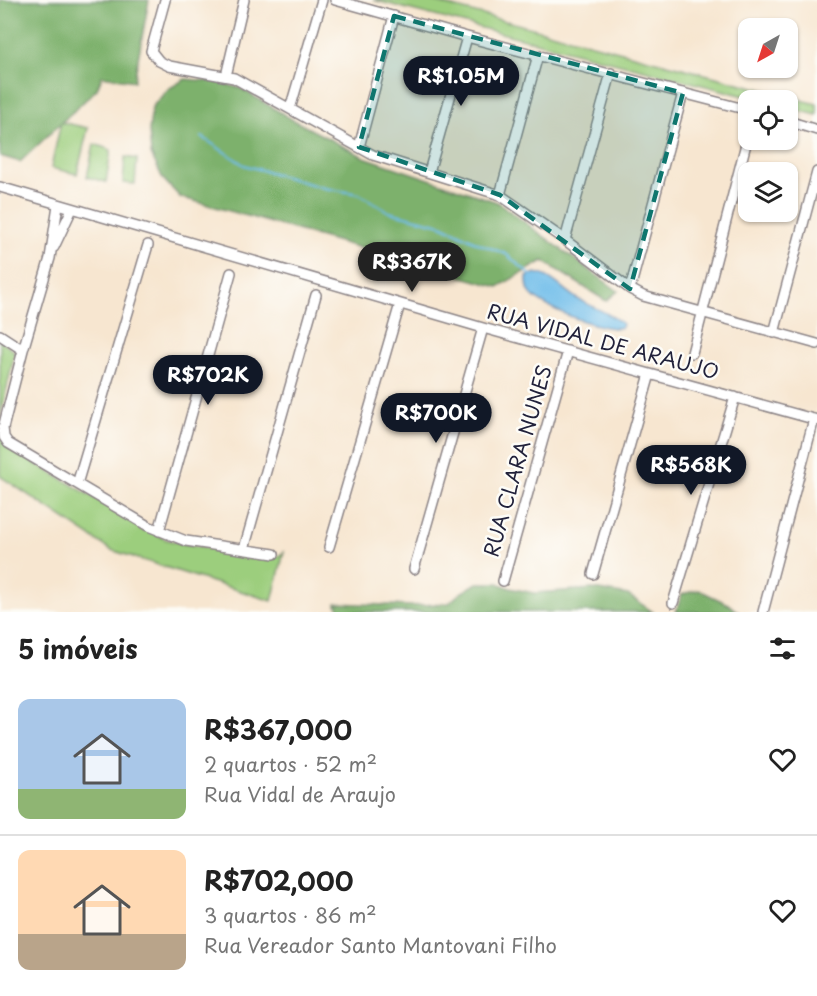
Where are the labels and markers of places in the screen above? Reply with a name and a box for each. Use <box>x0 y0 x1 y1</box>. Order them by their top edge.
pin: R$1.05M <box>406 56 516 107</box>
pin: R$367K <box>363 242 461 293</box>
pin: R$702K <box>159 355 257 406</box>
pin: R$700K <box>387 393 485 444</box>
pin: R$568K <box>642 445 740 496</box>

